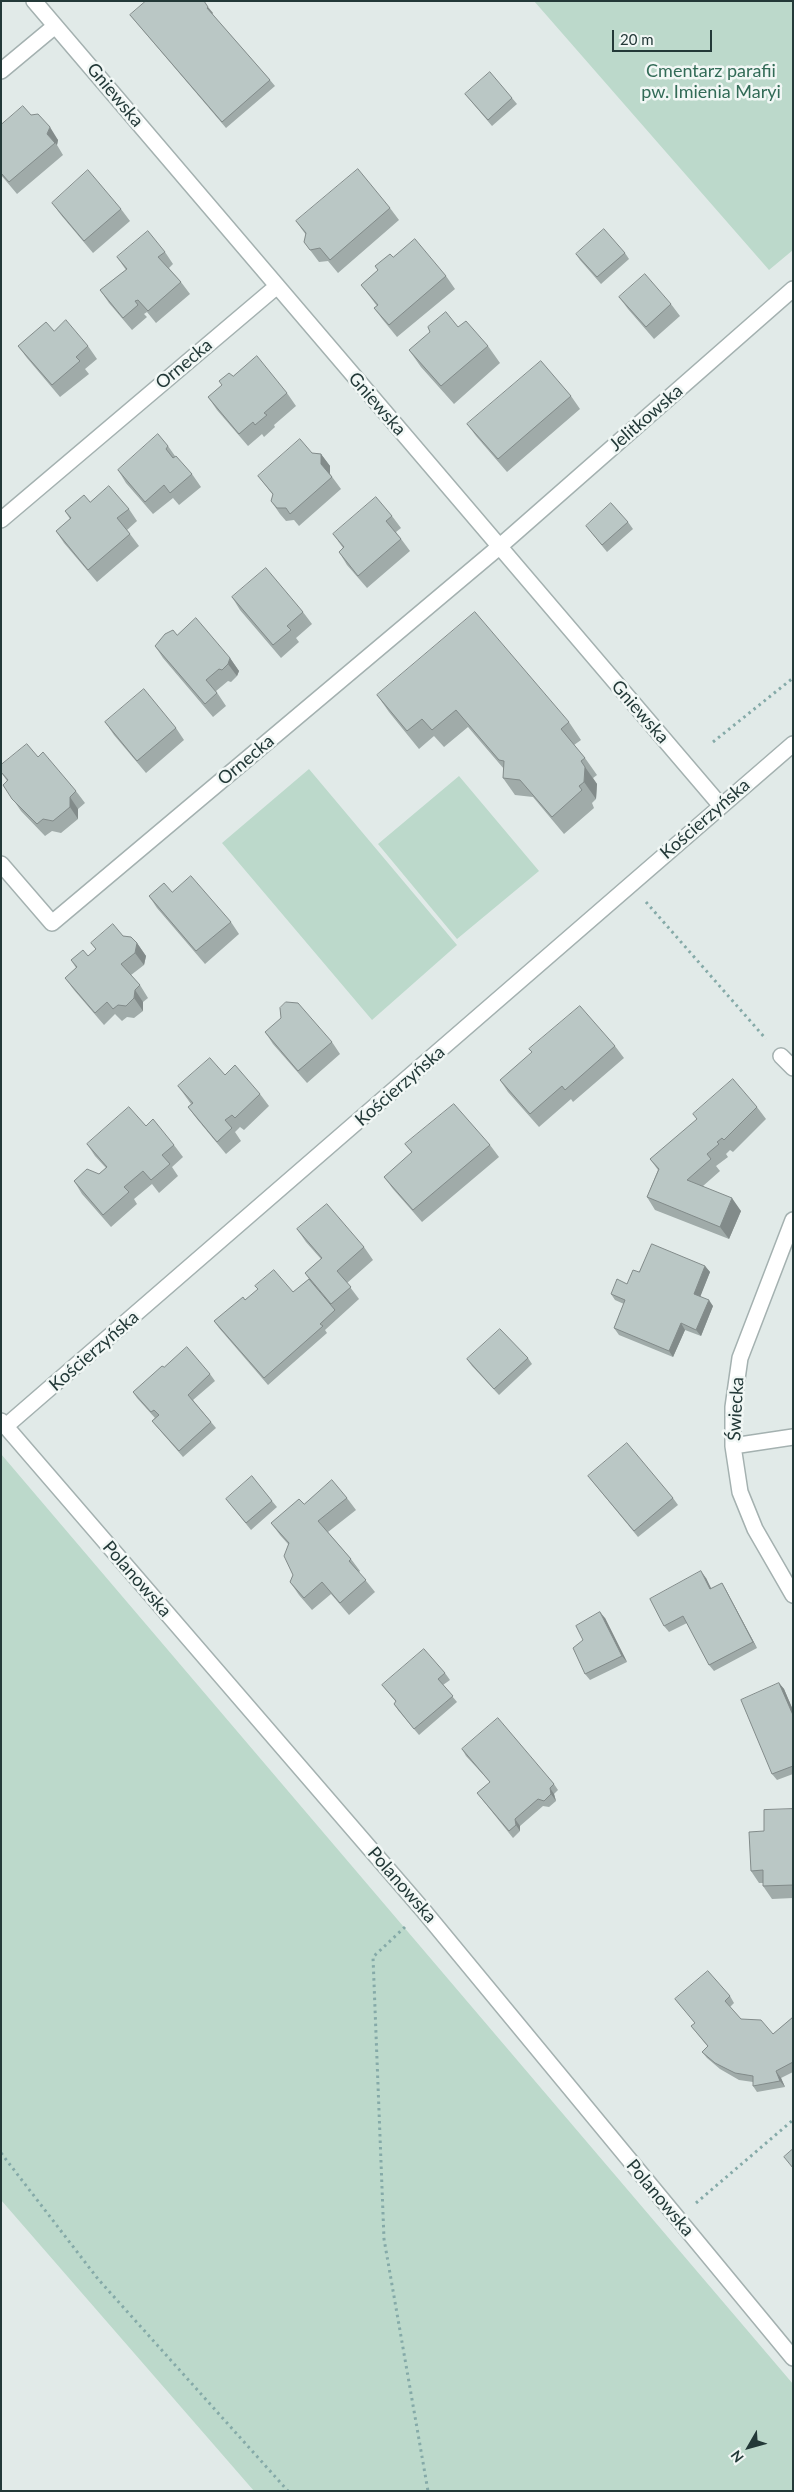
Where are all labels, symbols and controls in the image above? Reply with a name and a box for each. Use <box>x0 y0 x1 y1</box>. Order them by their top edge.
scale bar <box>614 20 714 52</box>
text: 20 m <box>620 30 654 48</box>
street label: Gniewska <box>82 59 148 131</box>
park label: Cmentarz parafii pw. Imienia Maryi <box>641 60 781 102</box>
street label: Ornecka <box>151 334 217 394</box>
street label: Gniewska <box>344 368 410 440</box>
street label: Jelitkowska <box>605 380 687 456</box>
street label: Gniewska <box>607 676 673 748</box>
street label: Ornecka <box>213 730 279 790</box>
street label: Kościerzyńska <box>656 774 754 864</box>
street label: Kościerzyńska <box>351 1041 449 1131</box>
street label: Kościerzyńska <box>45 1306 143 1396</box>
street label: Świecka <box>724 1376 748 1442</box>
street label: Polanowska <box>98 1537 176 1621</box>
street label: Polanowska <box>363 1843 441 1927</box>
street label: Polanowska <box>622 2155 698 2241</box>
north arrow <box>724 2422 774 2472</box>
text: N <box>727 2447 747 2466</box>

